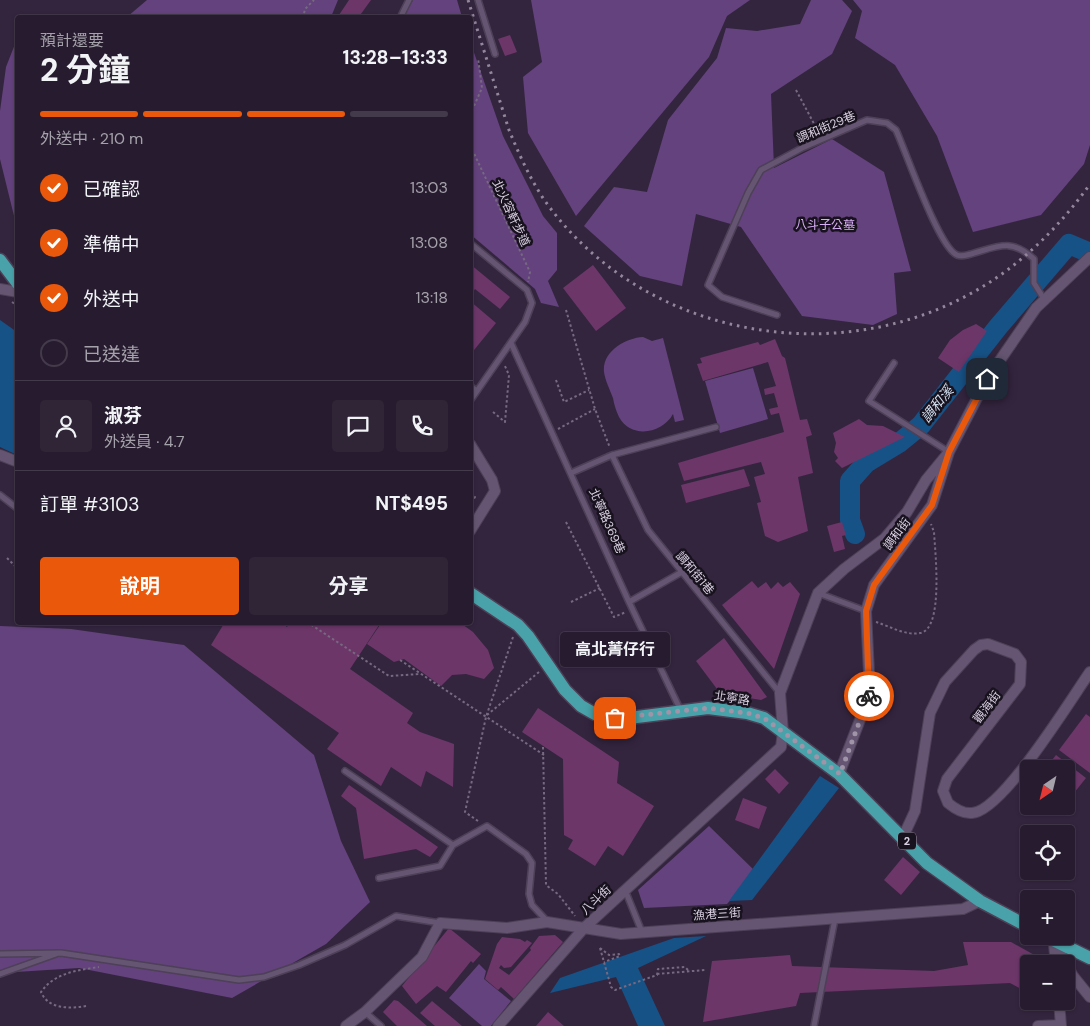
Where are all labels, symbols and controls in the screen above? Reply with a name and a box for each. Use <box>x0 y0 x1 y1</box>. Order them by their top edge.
text: 預計還要 <box>40 30 104 51</box>
text: 13:28–13:33 <box>343 45 448 70</box>
text: 2 分鐘 <box>40 49 130 91</box>
street label: 調和街29巷 <box>794 107 858 147</box>
text: 外送中 · 210 m <box>40 128 143 149</box>
icon: check <box>40 174 68 202</box>
text: 已確認 <box>83 177 140 202</box>
text: 13:03 <box>410 177 448 198</box>
street label: 北火容軒步道 <box>489 177 533 249</box>
park label: 八斗子公墓 <box>795 217 855 233</box>
icon: check <box>40 229 68 257</box>
text: 準備中 <box>83 232 140 257</box>
text: 13:08 <box>410 232 448 253</box>
icon: check <box>40 284 68 312</box>
text: 外送中 <box>83 287 140 312</box>
text: 13:18 <box>416 287 448 308</box>
text: 已送達 <box>83 342 140 367</box>
pin <box>966 358 1008 400</box>
icon: home <box>973 365 1001 393</box>
water label: 調和溪 <box>917 380 958 426</box>
button: person <box>40 400 92 452</box>
button: chat <box>332 400 384 452</box>
button: phone <box>396 400 448 452</box>
text: 淑芬 <box>104 403 142 428</box>
text: 外送員 · 4.7 <box>104 431 185 452</box>
street label: 北寧路369巷 <box>585 486 629 556</box>
text: NT$495 <box>375 491 448 516</box>
text: 訂單 #3103 <box>40 492 139 517</box>
street label: 調和街 <box>880 515 914 553</box>
street label: 調和街1巷 <box>672 548 718 598</box>
button: 說明 <box>40 557 239 615</box>
button: 分享 <box>249 557 448 615</box>
callout: 高北菁仔行 <box>560 633 670 668</box>
text: 高北菁仔行 <box>575 639 655 660</box>
courier <box>844 671 894 721</box>
icon: bike <box>855 682 883 710</box>
street label: 北寧路 <box>713 687 751 709</box>
street label: 觀海街 <box>970 688 1004 726</box>
pin <box>594 697 636 739</box>
icon: bag <box>601 704 629 732</box>
north arrow <box>1020 760 1075 815</box>
map controls <box>1020 760 1075 1010</box>
button: locate <box>1020 825 1075 880</box>
road number: 2 <box>898 832 916 849</box>
street label: 八斗街 <box>577 882 615 918</box>
button: + <box>1020 890 1075 945</box>
street label: 漁港三街 <box>692 904 742 924</box>
button: − <box>1020 955 1075 1010</box>

